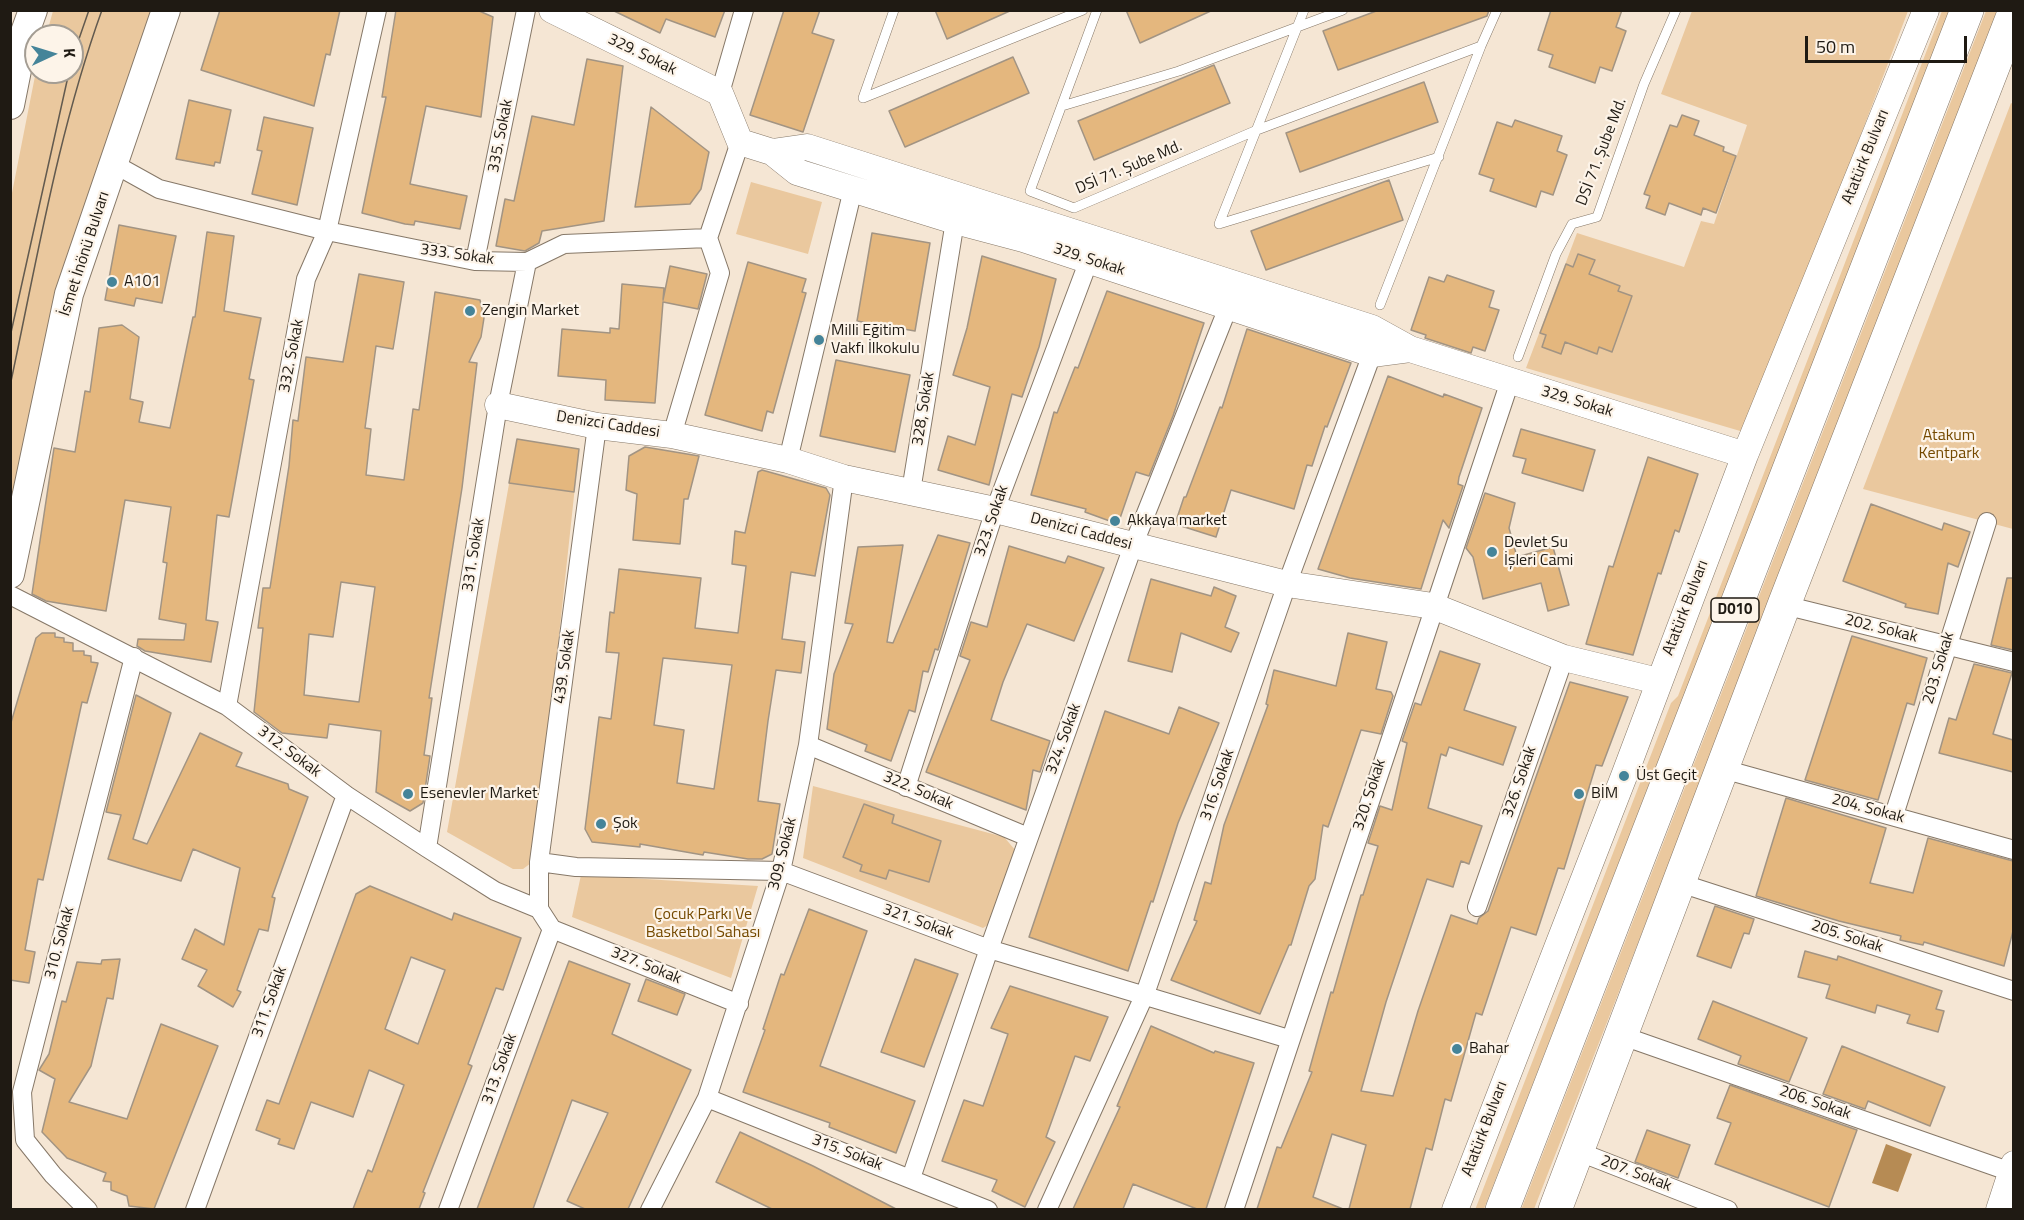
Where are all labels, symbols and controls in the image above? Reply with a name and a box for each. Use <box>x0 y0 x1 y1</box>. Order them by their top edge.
north arrow <box>24 24 84 84</box>
scale bar <box>1808 24 1970 62</box>
street label: 329. Sokak <box>604 30 680 80</box>
text: 50 m <box>1816 33 1855 60</box>
text: K <box>58 47 82 58</box>
street label: DSİ 71. Şube Md. <box>1573 95 1631 209</box>
street label: 335. Sokak <box>484 98 518 174</box>
street label: Atatürk Bulvarı <box>1838 107 1894 207</box>
street label: DSİ 71. Şube Md. <box>1073 137 1185 199</box>
street label: İsmet İnönü Bulvarı <box>56 189 114 319</box>
street label: 329. Sokak <box>1051 239 1127 281</box>
street label: 333. Sokak <box>419 240 495 270</box>
place label: A101 <box>124 272 160 292</box>
marker: A101 <box>105 275 119 289</box>
place label: Zengin Market <box>482 301 579 321</box>
marker: Zengin Market <box>463 304 477 318</box>
street label: 332. Sokak <box>275 318 309 394</box>
place label: Milli Eğitim Vakfı İlkokulu <box>831 321 920 359</box>
marker: Milli Eğitim Vakfı İlkokulu <box>812 333 826 347</box>
street label: 328, Sokak <box>909 371 939 447</box>
street label: 329. Sokak <box>1539 382 1615 422</box>
street label: Denizci Caddesi <box>555 407 661 443</box>
park label: Atakum Kentpark <box>1919 426 1979 464</box>
street label: 323. Sokak <box>971 483 1013 559</box>
street label: Denizci Caddesi <box>1028 509 1134 555</box>
place label: Akkaya market <box>1127 511 1227 531</box>
marker: Akkaya market <box>1108 514 1122 528</box>
street label: 331. Sokak <box>459 517 489 593</box>
place label: Devlet Su İşleri Cami <box>1504 533 1573 571</box>
marker: Devlet Su İşleri Cami <box>1485 545 1499 559</box>
street label: Atatürk Bulvarı <box>1659 558 1713 658</box>
road number: D010 <box>1711 598 1759 622</box>
street label: 202. Sokak <box>1843 611 1919 647</box>
street label: 439. Sokak <box>550 629 580 705</box>
street label: 203. Sokak <box>1919 630 1959 706</box>
street label: 324. Sokak <box>1042 701 1086 777</box>
street label: 312. Sokak <box>254 722 324 782</box>
street label: 326. Sokak <box>1499 744 1541 820</box>
street label: 316. Sokak <box>1197 747 1239 823</box>
street label: 320. Sokak <box>1349 757 1391 833</box>
place label: Üst Geçit <box>1636 766 1697 786</box>
street label: 322. Sokak <box>880 768 956 814</box>
marker: Üst Geçit <box>1617 769 1631 783</box>
place label: Esenevler Market <box>420 784 538 804</box>
place label: BİM <box>1591 784 1618 804</box>
marker: Esenevler Market <box>401 787 415 801</box>
marker: BİM <box>1572 787 1586 801</box>
street label: 204. Sokak <box>1830 790 1906 828</box>
place label: Şok <box>613 814 638 834</box>
street label: 309. Sokak <box>765 816 801 892</box>
marker: Şok <box>594 817 608 831</box>
street label: 321. Sokak <box>880 900 956 944</box>
street label: 310. Sokak <box>41 905 79 981</box>
park label: Çocuk Parkı Ve Basketbol Sahası <box>646 905 760 943</box>
street label: 205. Sokak <box>1809 916 1885 958</box>
street label: 327. Sokak <box>608 943 684 989</box>
street label: 311. Sokak <box>248 964 292 1040</box>
street label: 313. Sokak <box>478 1031 522 1107</box>
place label: Bahar <box>1469 1039 1509 1059</box>
marker: Bahar <box>1450 1042 1464 1056</box>
street label: Atatürk Bulvarı <box>1458 1079 1512 1179</box>
street label: 206. Sokak <box>1777 1082 1853 1124</box>
street label: 315. Sokak <box>809 1131 885 1175</box>
street label: 207. Sokak <box>1598 1152 1674 1196</box>

